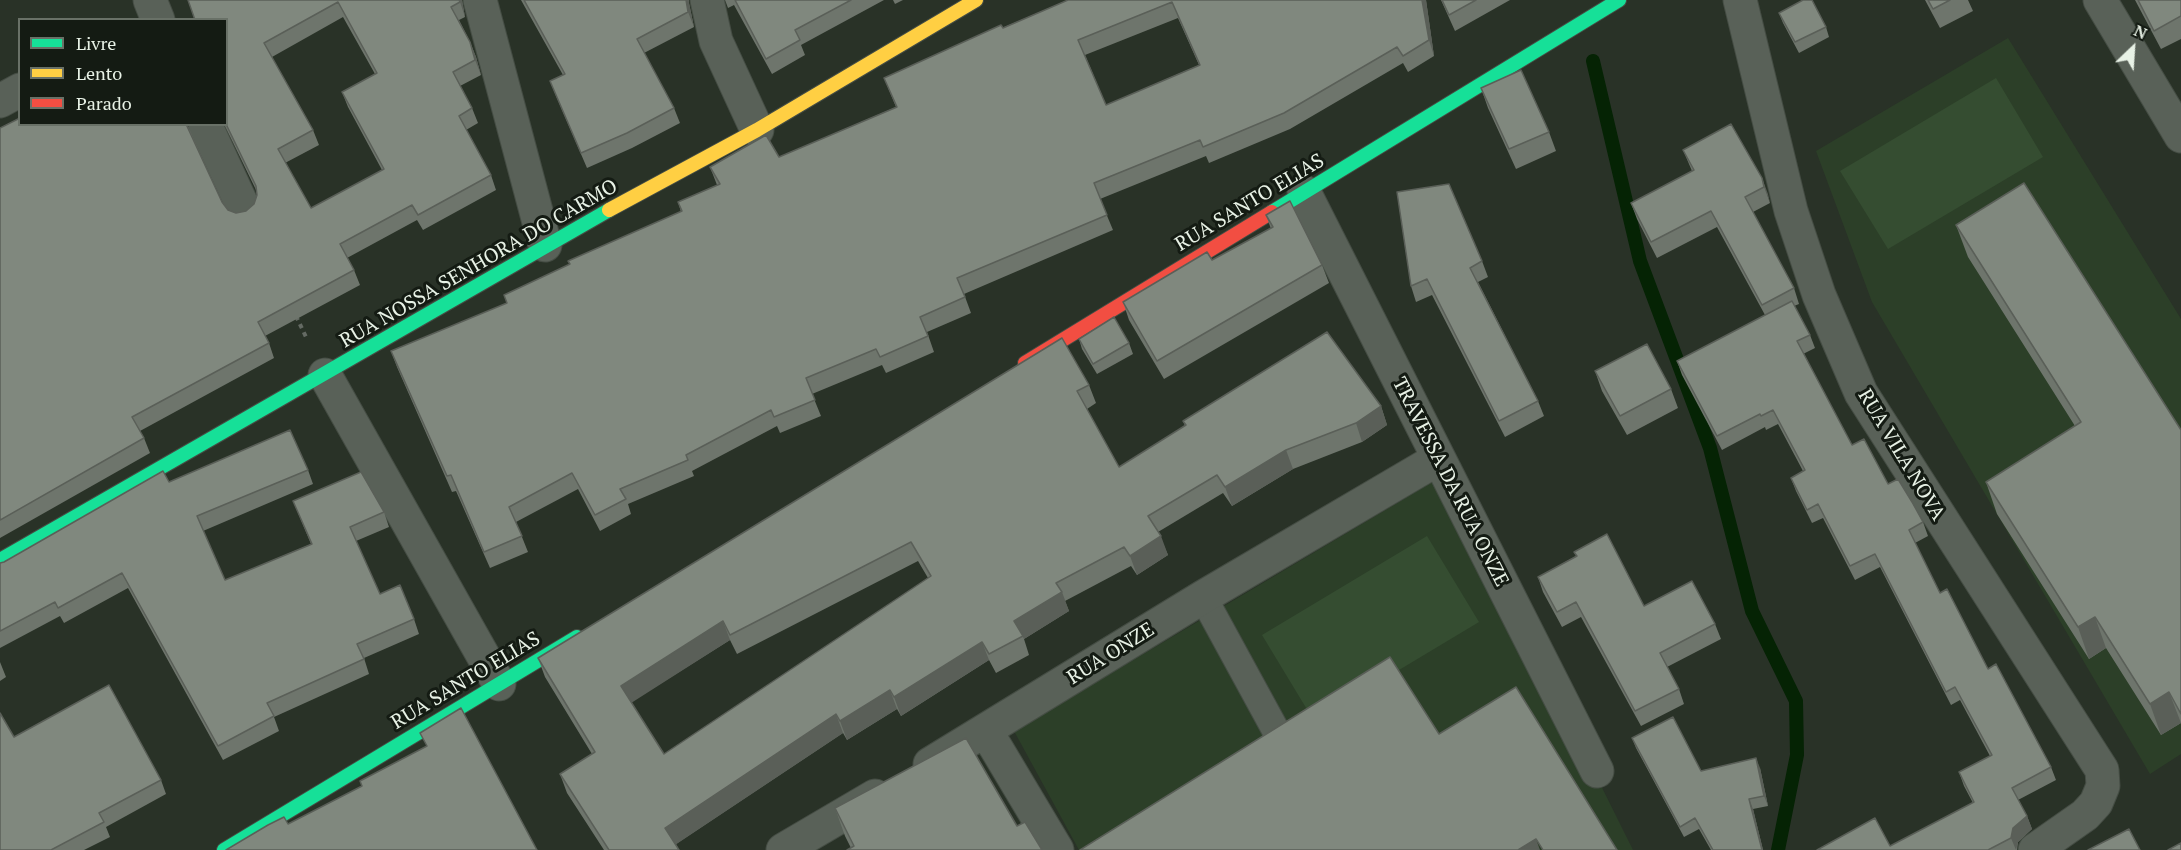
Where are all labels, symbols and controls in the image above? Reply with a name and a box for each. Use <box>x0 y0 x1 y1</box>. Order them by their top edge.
legend <box>18 18 228 126</box>
north arrow <box>2103 18 2163 78</box>
text: N <box>2130 19 2151 44</box>
text: Livre <box>76 31 116 55</box>
text: Lento <box>76 61 122 85</box>
text: Parado <box>76 91 132 115</box>
street label: RUA SANTO ELIAS <box>1171 149 1329 257</box>
street label: RUA NOSSA SENHORA DO CARMO <box>336 174 622 354</box>
street label: TRAVESSA DA RUA ONZE <box>1387 373 1513 591</box>
street label: RUA VILA NOVA <box>1852 385 1950 525</box>
street label: RUA ONZE <box>1063 618 1159 690</box>
street label: RUA SANTO ELIAS <box>387 627 545 735</box>

